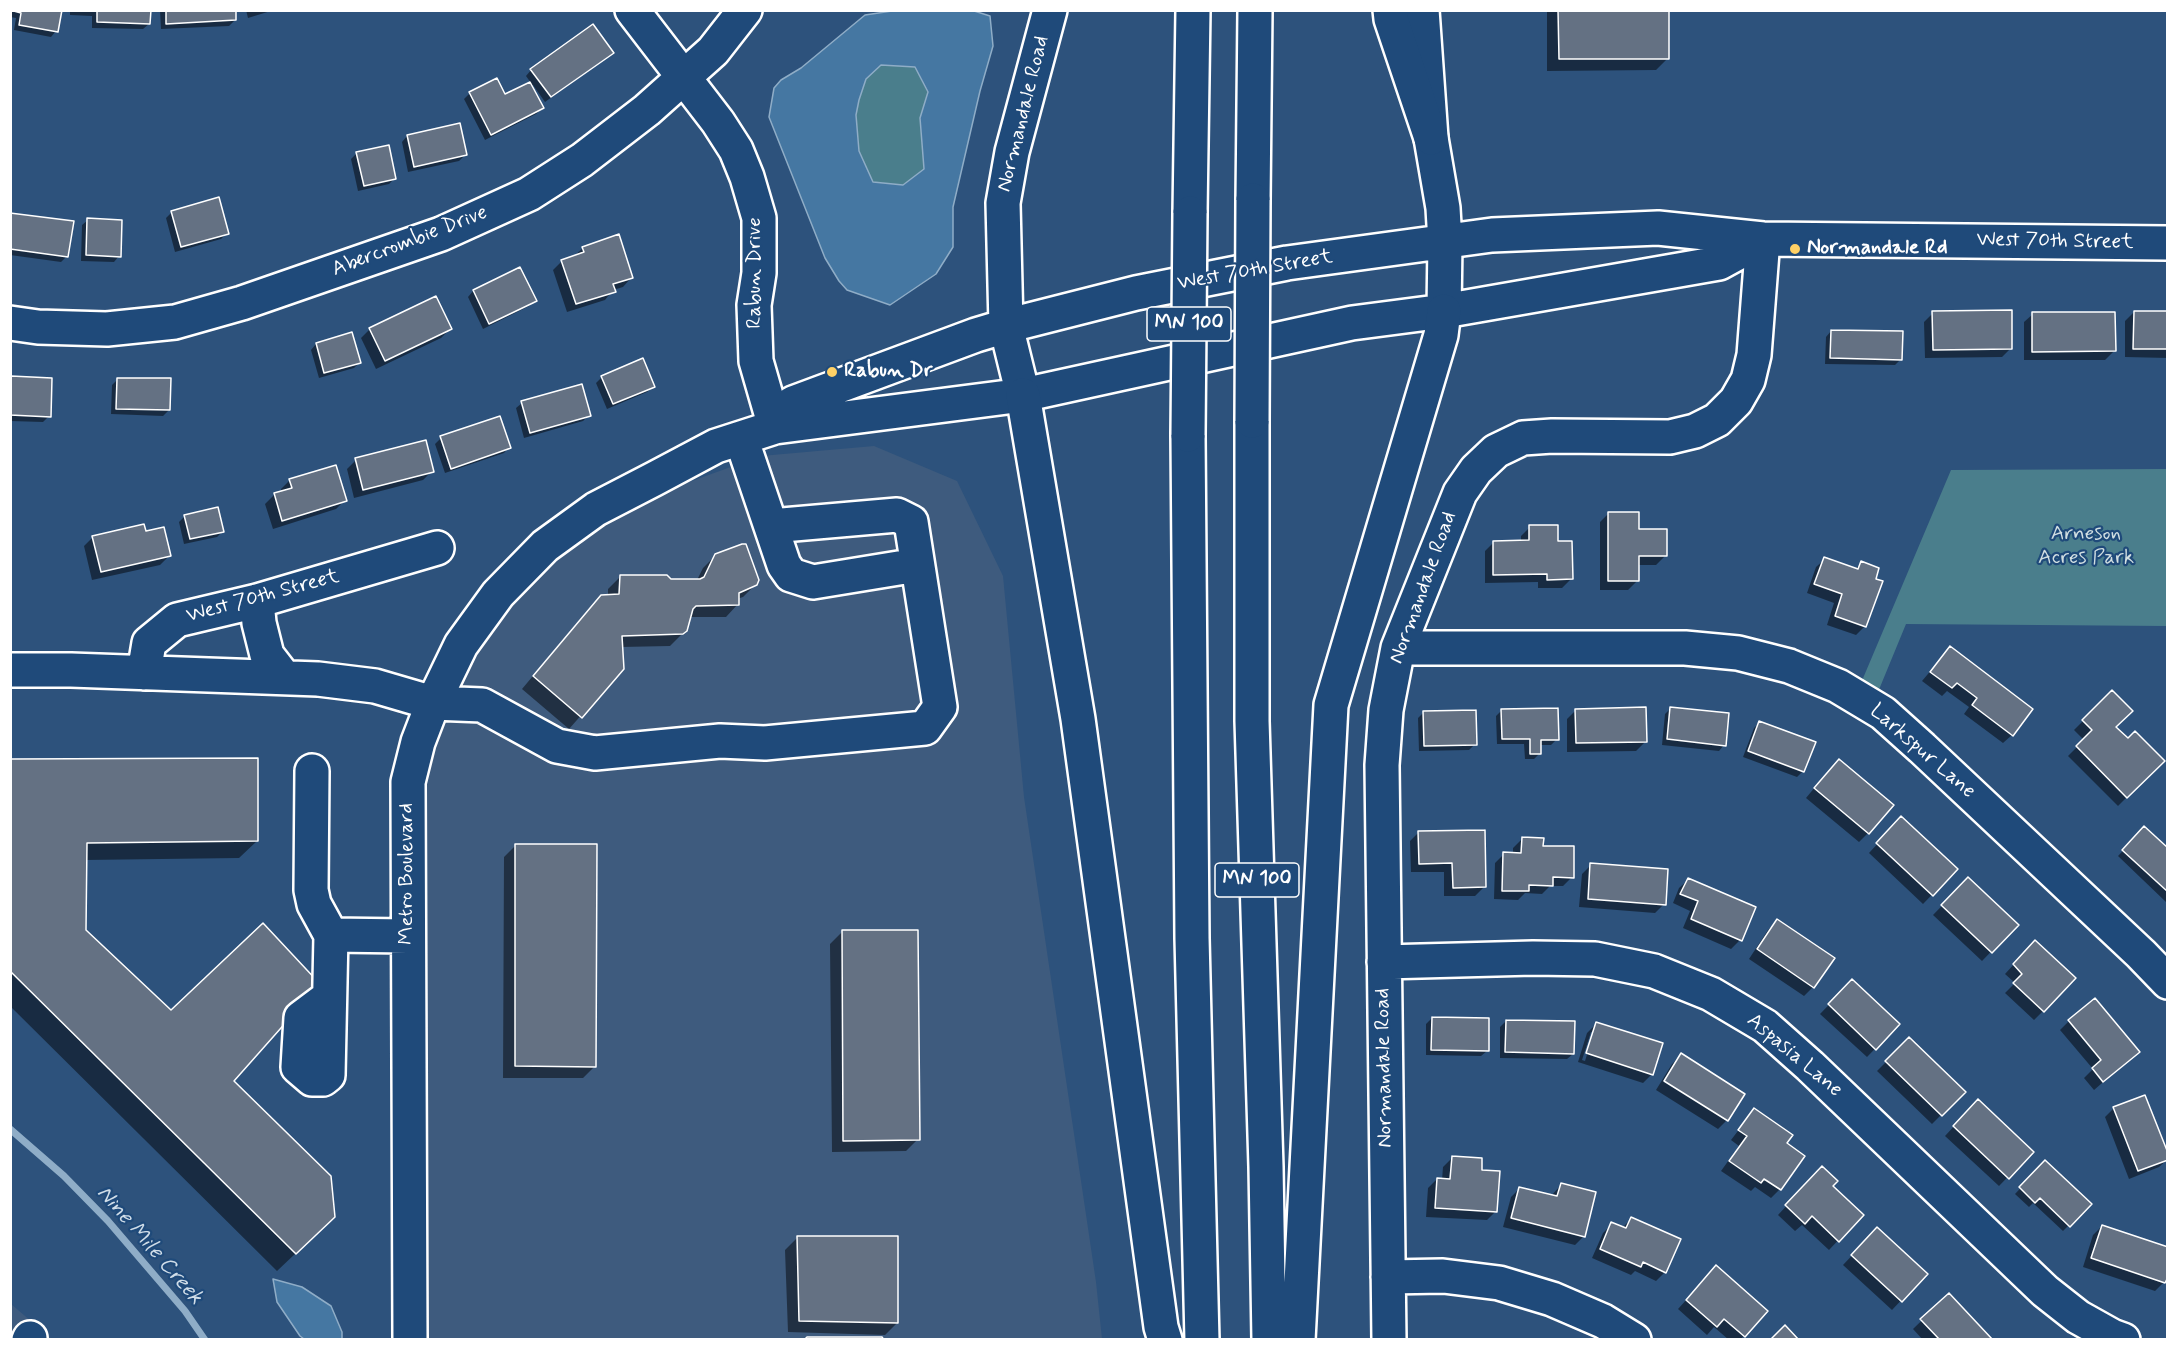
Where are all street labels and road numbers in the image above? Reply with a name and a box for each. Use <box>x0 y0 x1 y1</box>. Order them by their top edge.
street label: Normandale Road <box>992 33 1056 195</box>
street label: Abercrombie Drive <box>329 201 491 283</box>
street label: Rabun Drive <box>743 217 769 329</box>
street label: West 70th Street <box>1976 228 2134 256</box>
street label: West 70th Street <box>1176 245 1334 297</box>
road number: MN 100 <box>1147 307 1231 341</box>
street label: Normandale Road <box>1385 509 1463 667</box>
street label: West 70th Street <box>184 565 342 629</box>
street label: Larkspur Lane <box>1864 699 1980 805</box>
street label: Metro Boulevard <box>395 803 421 945</box>
road number: MN 100 <box>1215 863 1299 897</box>
street label: Normandale Road <box>1371 988 1399 1148</box>
street label: Aspasia Lane <box>1741 1009 1847 1103</box>

